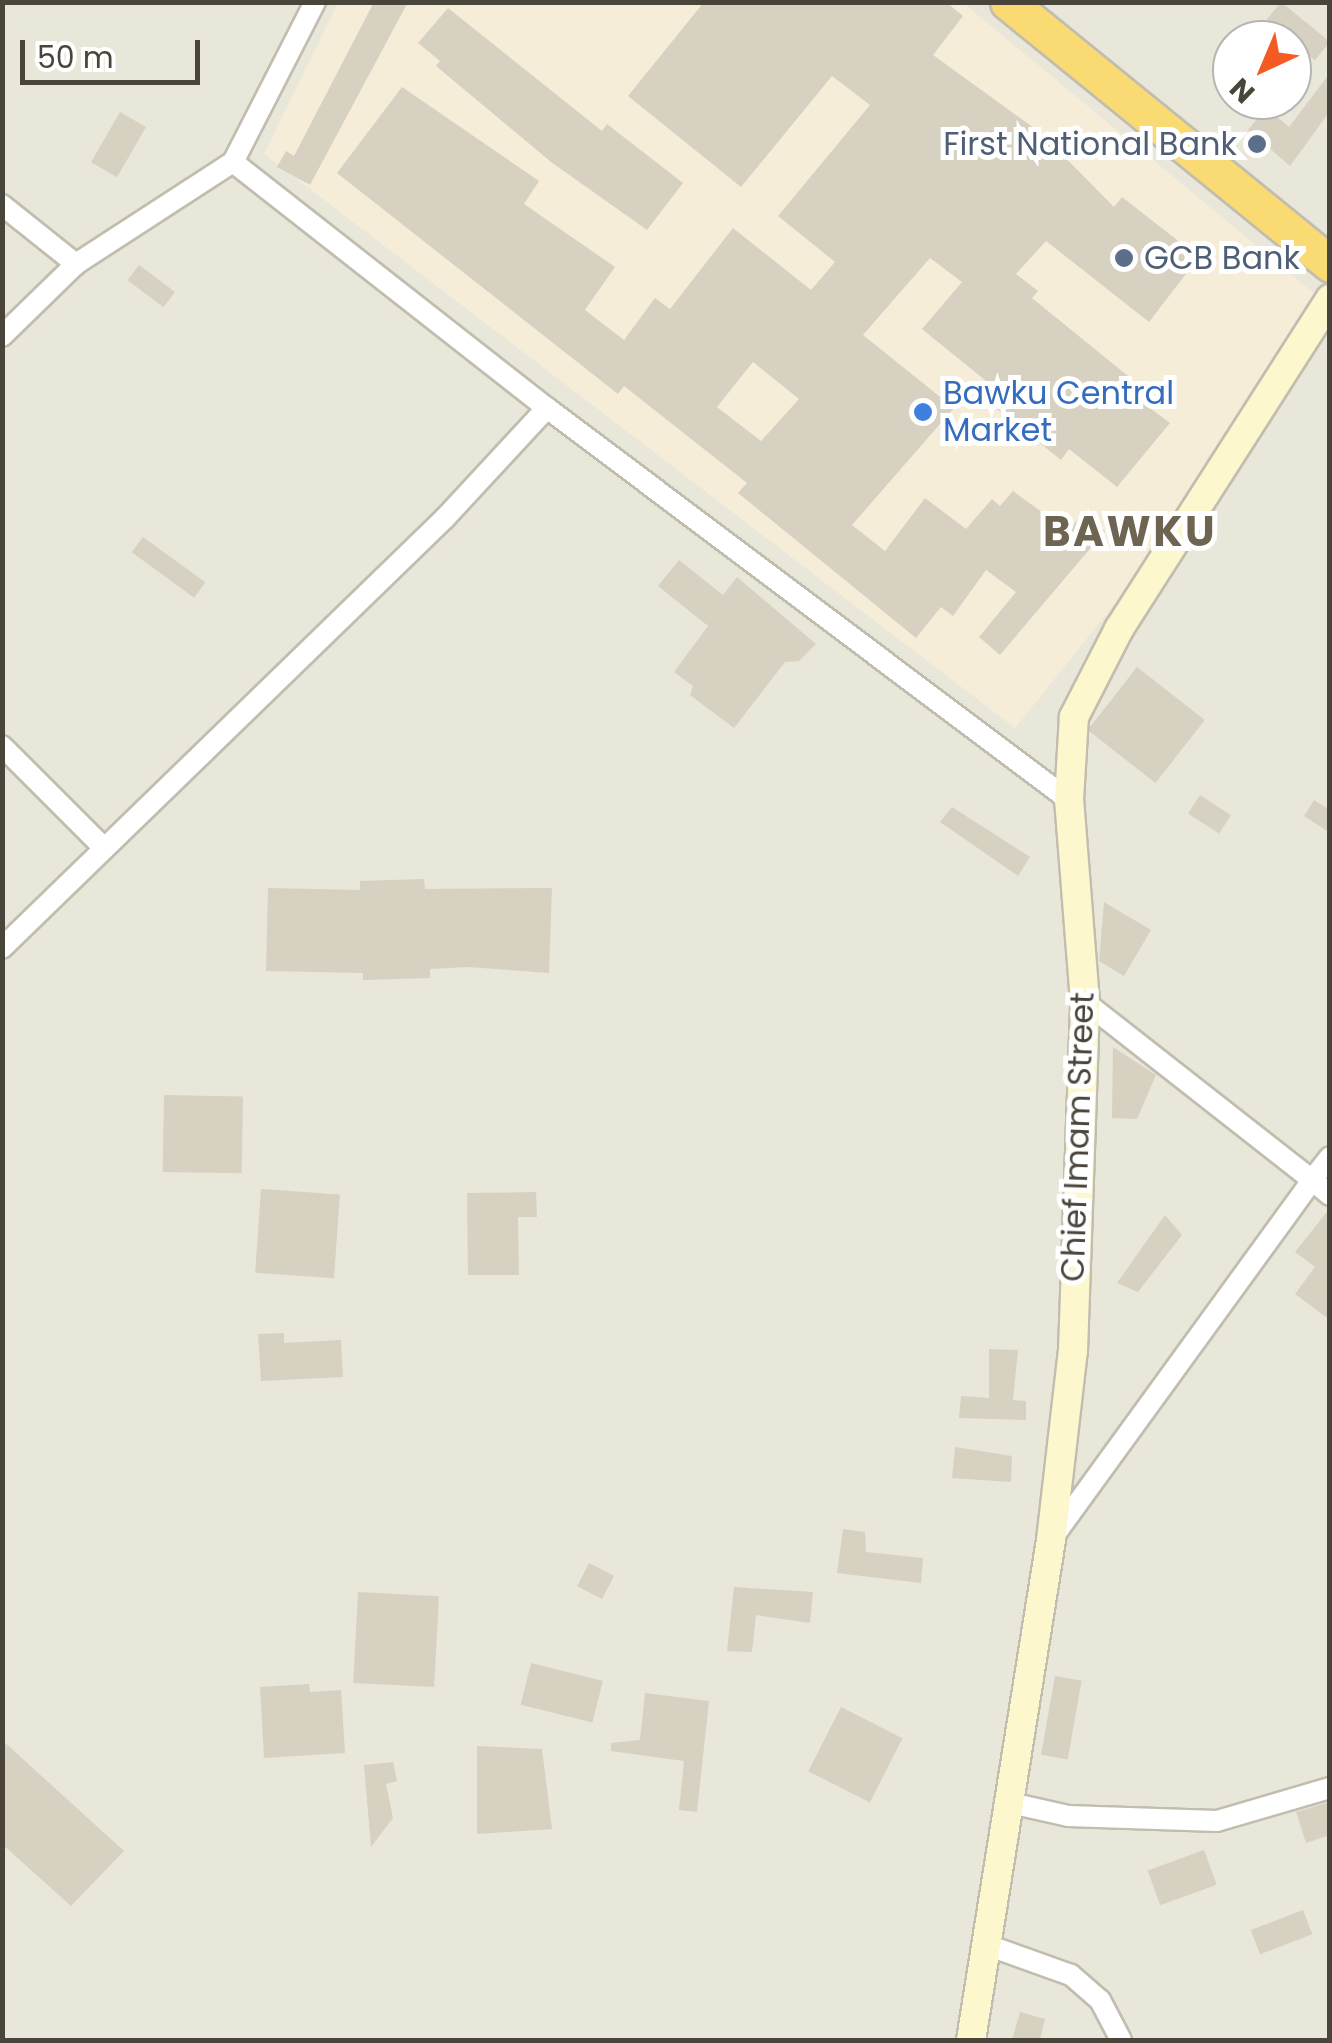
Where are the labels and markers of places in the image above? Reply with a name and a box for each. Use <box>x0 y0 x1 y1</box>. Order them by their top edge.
place label: First National Bank <box>943 125 1237 163</box>
marker: First National Bank <box>1246 133 1268 155</box>
place label: GCB Bank <box>1144 239 1300 277</box>
marker: GCB Bank <box>1113 247 1135 269</box>
place label: Bawku Central Market <box>943 375 1174 450</box>
marker: Bawku Central Market <box>912 401 934 423</box>

